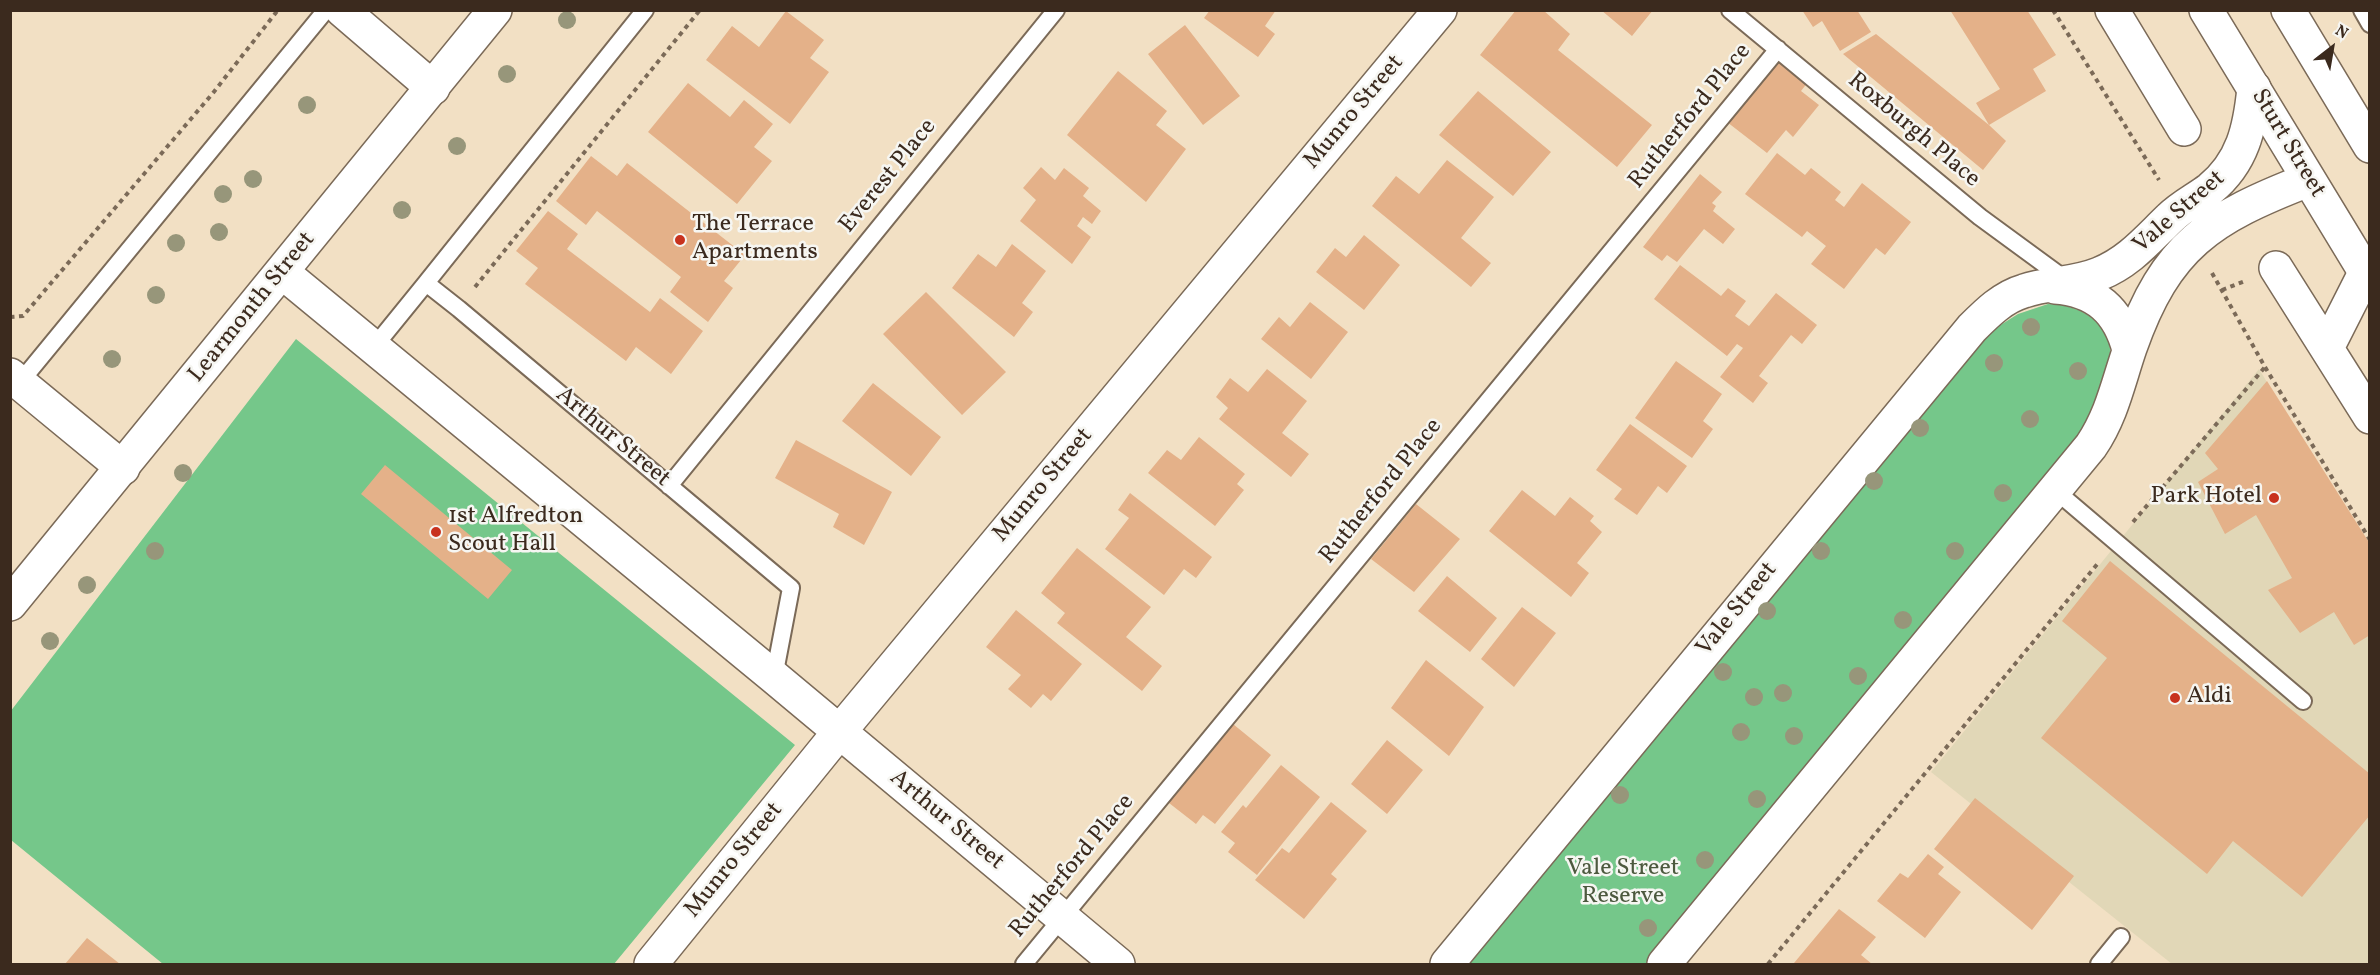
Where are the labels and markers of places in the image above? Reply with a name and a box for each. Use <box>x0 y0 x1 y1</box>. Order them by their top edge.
place label: The Terrace Apartments <box>692 212 818 268</box>
marker: The Terrace Apartments <box>673 233 687 247</box>
place label: Park Hotel <box>2151 484 2262 512</box>
marker: Park Hotel <box>2267 491 2281 505</box>
place label: 1st Alfredton Scout Hall <box>448 504 583 560</box>
marker: 1st Alfredton Scout Hall <box>429 525 443 539</box>
place label: Aldi <box>2187 684 2232 712</box>
marker: Aldi <box>2168 691 2182 705</box>

